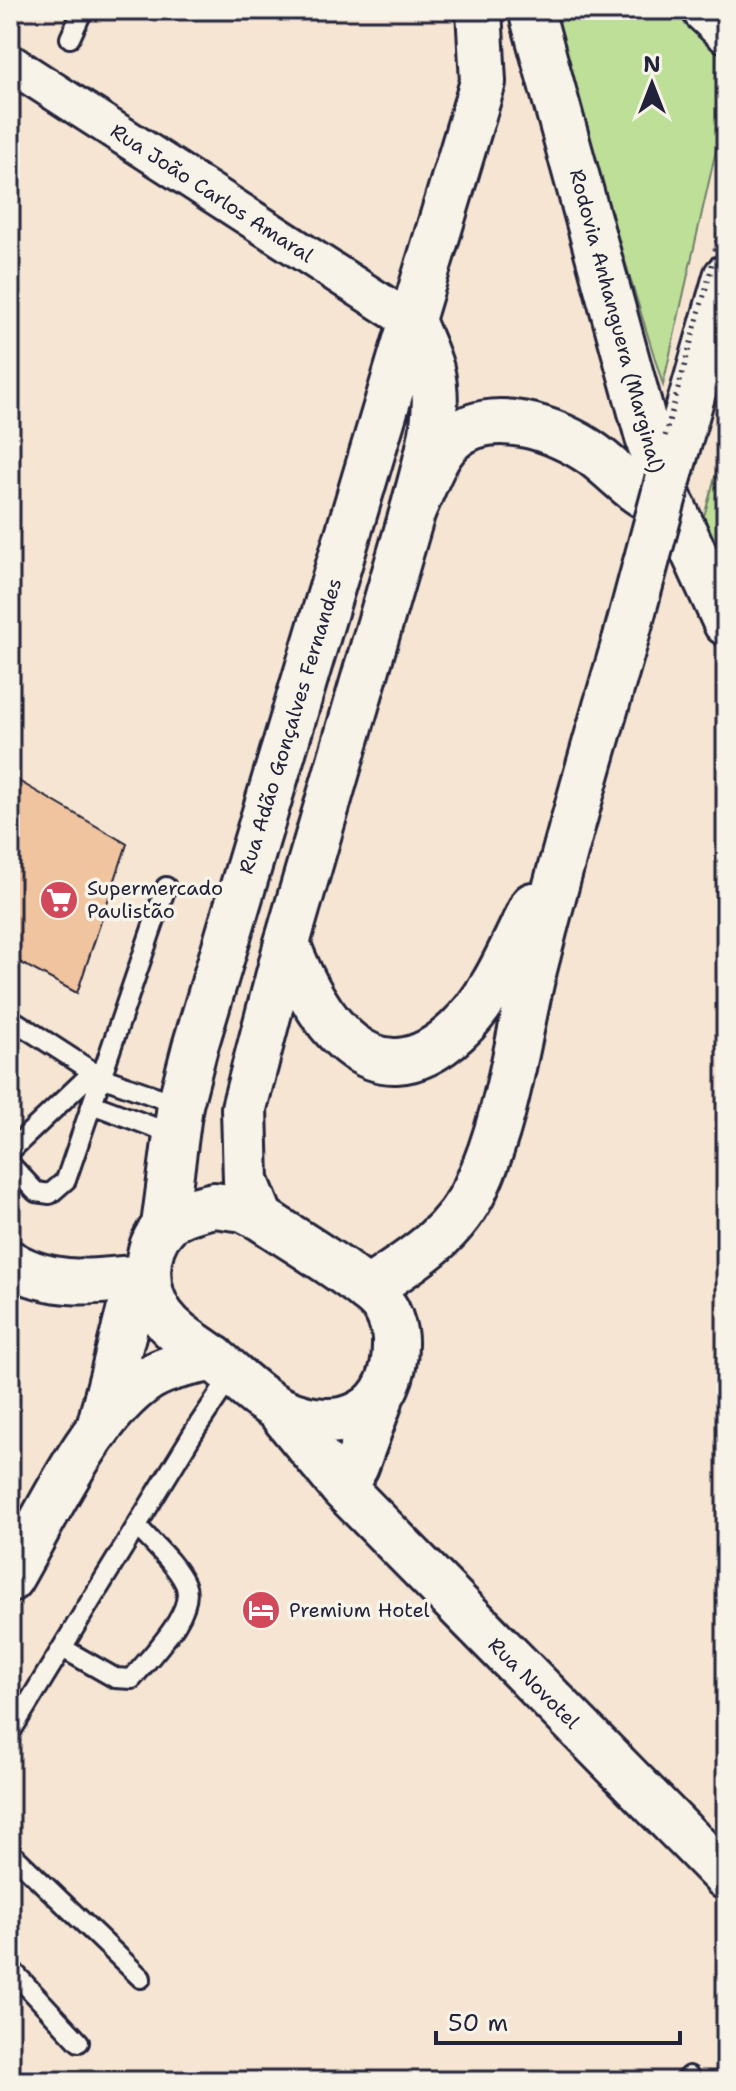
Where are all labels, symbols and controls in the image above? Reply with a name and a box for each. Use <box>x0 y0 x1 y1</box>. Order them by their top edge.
north arrow <box>612 44 692 124</box>
text: N <box>643 50 661 79</box>
street label: Rua João Carlos Amaral <box>106 118 318 268</box>
street label: Rodovia Anhanguera (Marginal) <box>564 166 670 476</box>
street label: Rua Adão Gonçalves Fernandes <box>233 575 347 877</box>
place label: Supermercado Paulistão <box>87 875 223 924</box>
supermarket icon: Supermercado Paulistão <box>38 879 80 921</box>
hotel icon: Premium Hotel <box>240 1589 282 1631</box>
place label: Premium Hotel <box>289 1597 430 1623</box>
street label: Rua Novotel <box>483 1632 585 1734</box>
scale bar <box>436 1995 680 2045</box>
text: 50 m <box>448 2007 508 2039</box>

